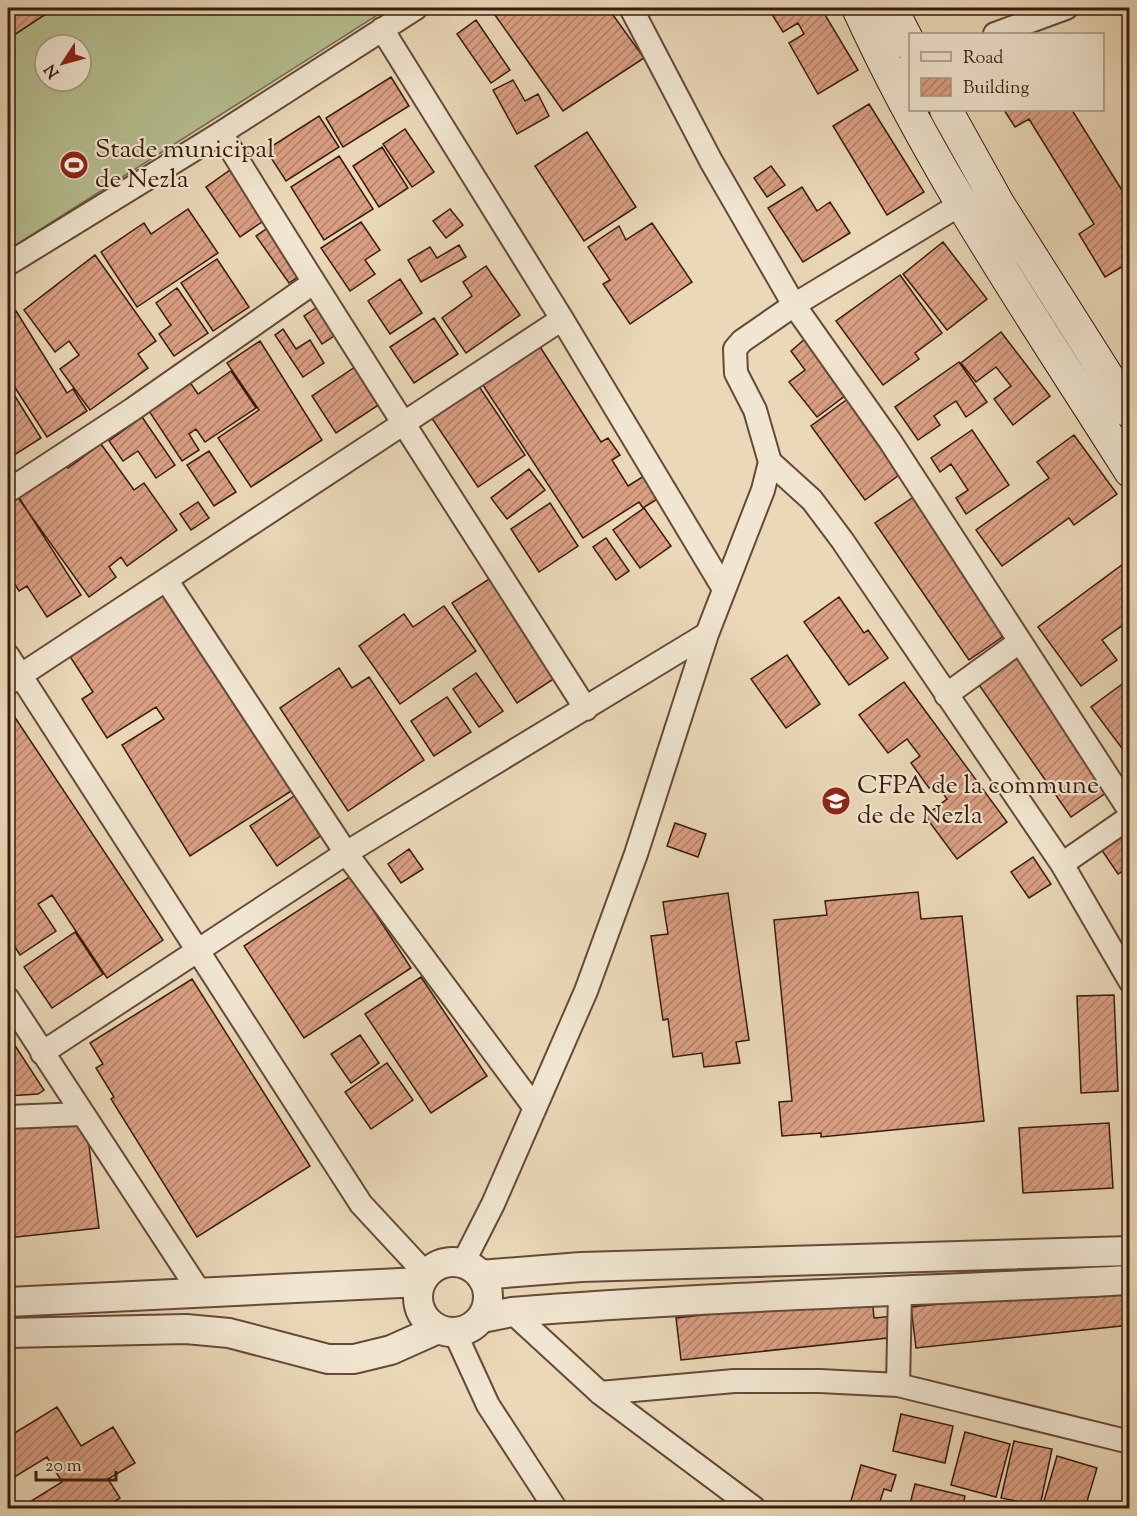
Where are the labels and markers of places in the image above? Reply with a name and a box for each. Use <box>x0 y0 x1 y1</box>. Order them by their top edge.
place label: Stade municipal de Nezla <box>95 132 275 199</box>
sports icon: Stade municipal de Nezla <box>58 149 90 181</box>
place label: CFPA de la commune de de Nezla <box>857 768 1099 835</box>
school or university icon: CFPA de la commune de de Nezla <box>820 785 852 817</box>

